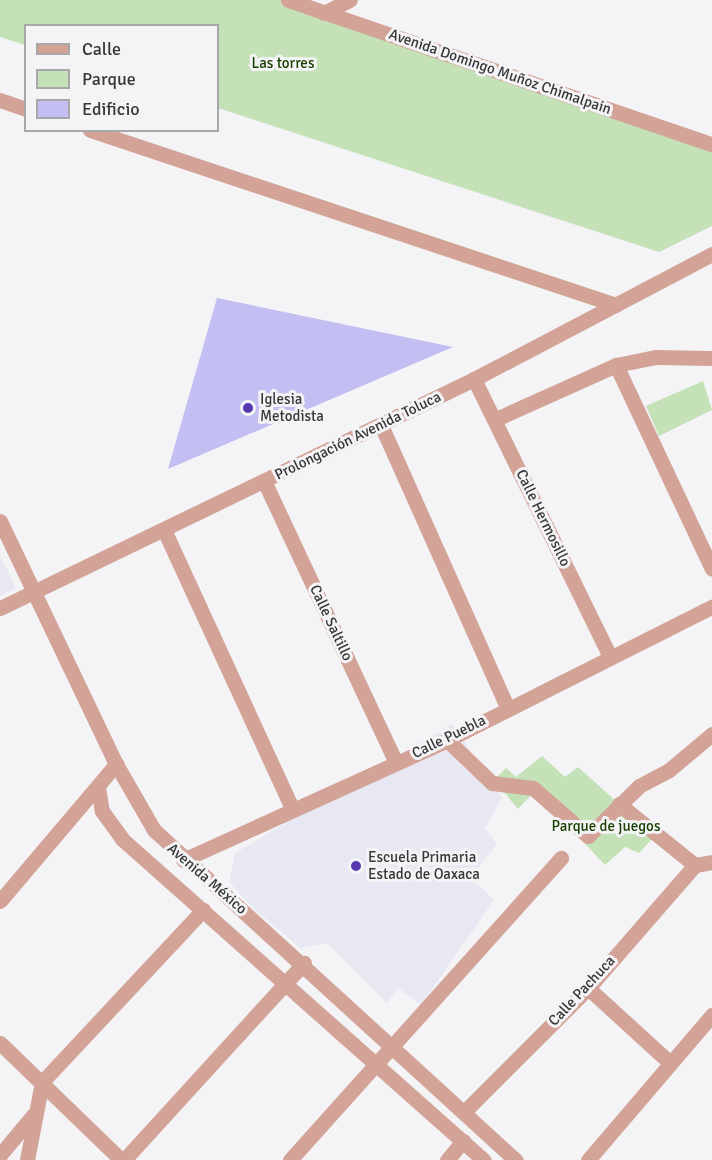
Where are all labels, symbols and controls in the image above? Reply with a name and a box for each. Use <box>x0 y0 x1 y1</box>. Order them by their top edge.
legend <box>24 24 219 132</box>
street label: Avenida Domingo Muñoz Chimalpain <box>386 25 614 119</box>
text: Calle <box>82 38 121 60</box>
park label: Las torres <box>252 55 314 73</box>
text: Parque <box>82 68 136 90</box>
text: Edificio <box>82 98 140 120</box>
street label: Prolongación Avenida Toluca <box>272 388 444 484</box>
place label: Iglesia Metodista <box>260 390 324 425</box>
marker: Iglesia Metodista <box>241 401 255 415</box>
street label: Calle Hermosillo <box>512 467 574 569</box>
street label: Calle Saltillo <box>306 582 356 664</box>
street label: Calle Puebla <box>409 711 489 763</box>
park label: Parque de juegos <box>552 818 660 836</box>
street label: Avenida México <box>164 840 250 918</box>
place label: Escuela Primaria Estado de Oaxaca <box>368 848 480 883</box>
marker: Escuela Primaria Estado de Oaxaca <box>349 859 363 873</box>
street label: Calle Pachuca <box>545 952 619 1030</box>

